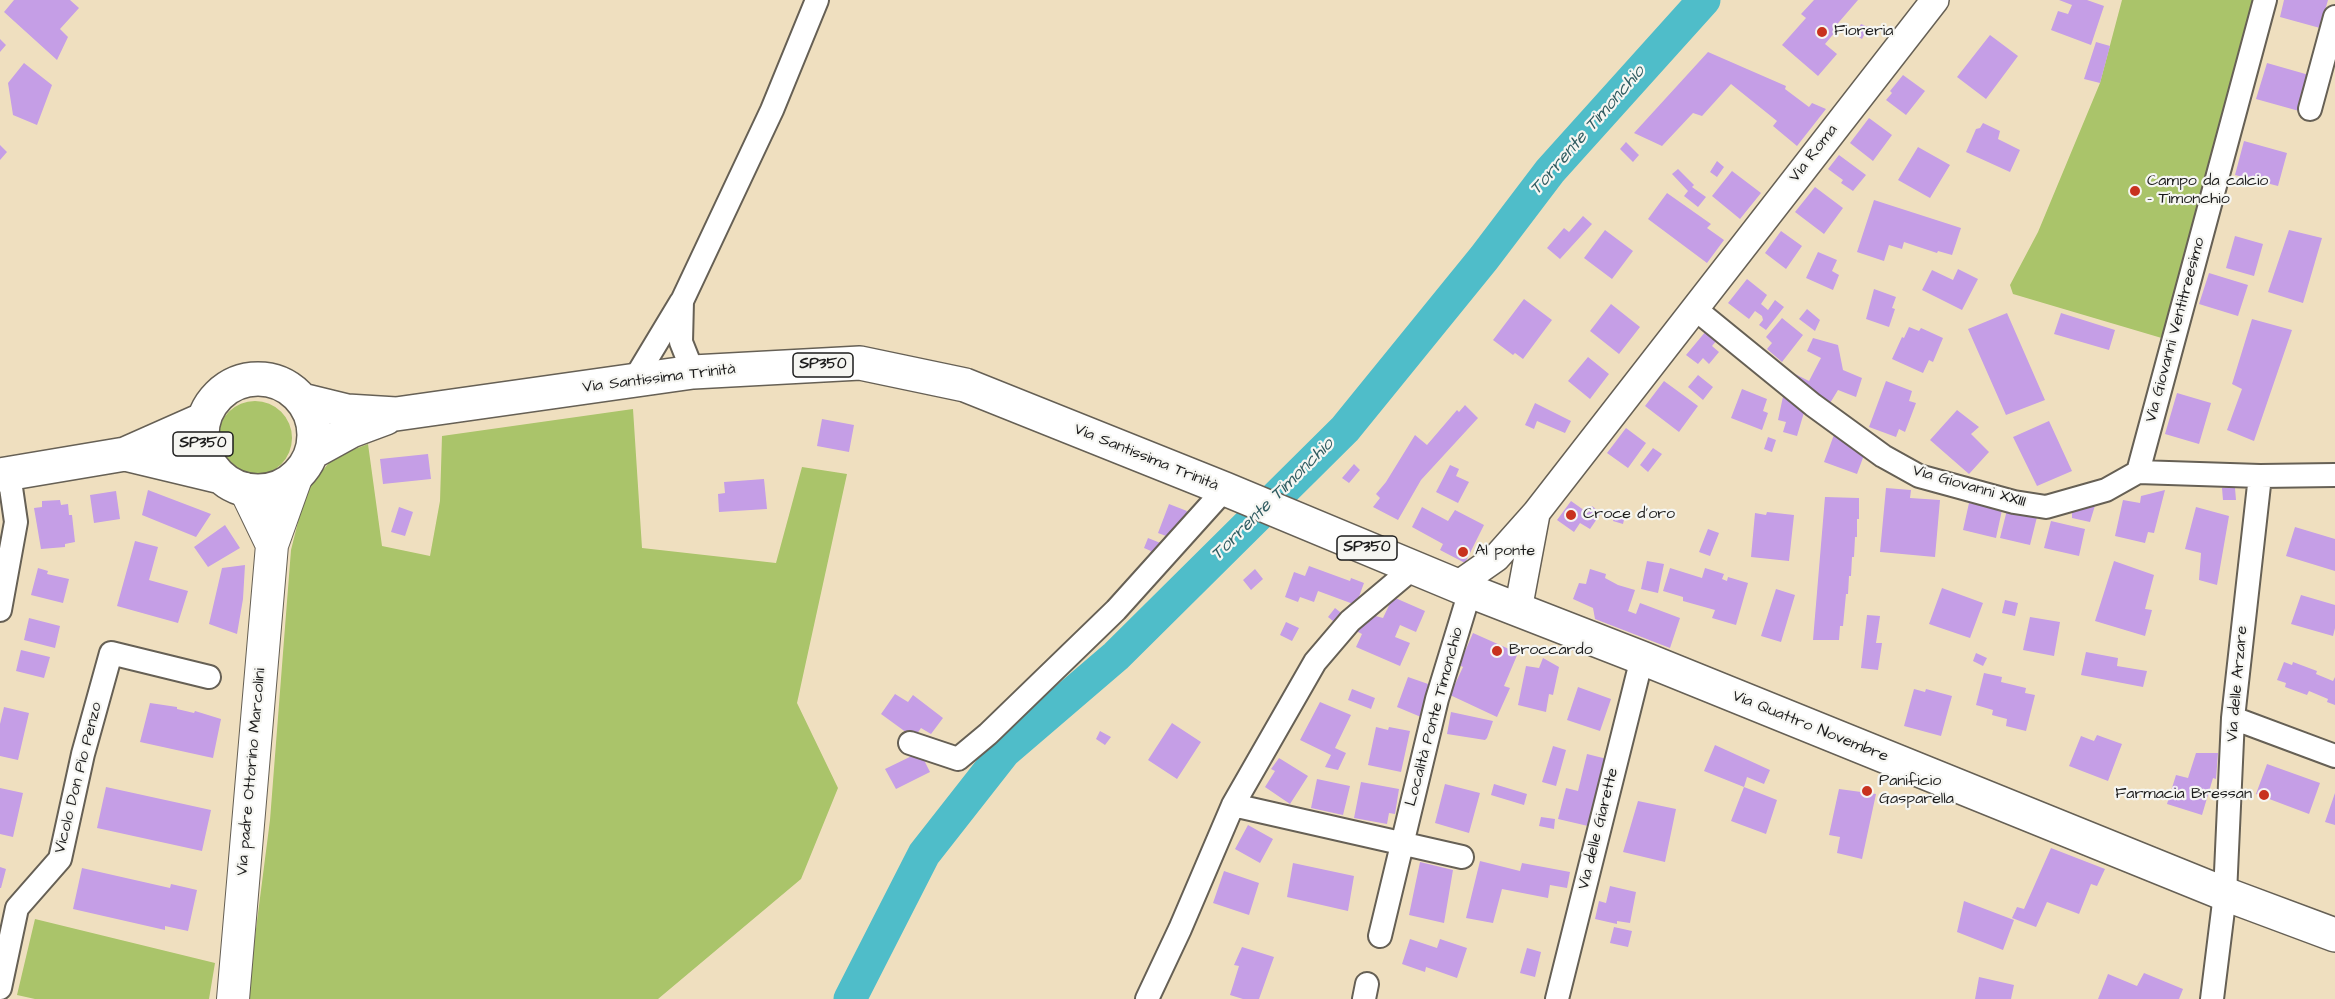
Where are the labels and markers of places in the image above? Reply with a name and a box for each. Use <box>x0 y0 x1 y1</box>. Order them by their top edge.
place label: Fioreria <box>1834 22 1893 42</box>
marker: Fioreria <box>1815 25 1829 39</box>
place label: Campo da calcio - Timonchio <box>2147 172 2268 210</box>
marker: Campo da calcio - Timonchio <box>2128 184 2142 198</box>
place label: Croce d'oro <box>1583 505 1675 525</box>
marker: Croce d'oro <box>1564 508 1578 522</box>
place label: Al ponte <box>1475 542 1535 562</box>
marker: Al ponte <box>1456 545 1470 559</box>
place label: Broccardo <box>1509 641 1593 661</box>
marker: Broccardo <box>1490 644 1504 658</box>
place label: Panificio Gasparella <box>1879 772 1954 810</box>
marker: Panificio Gasparella <box>1860 784 1874 798</box>
place label: Farmacia Bressan <box>2115 785 2252 805</box>
marker: Farmacia Bressan <box>2257 788 2271 802</box>

